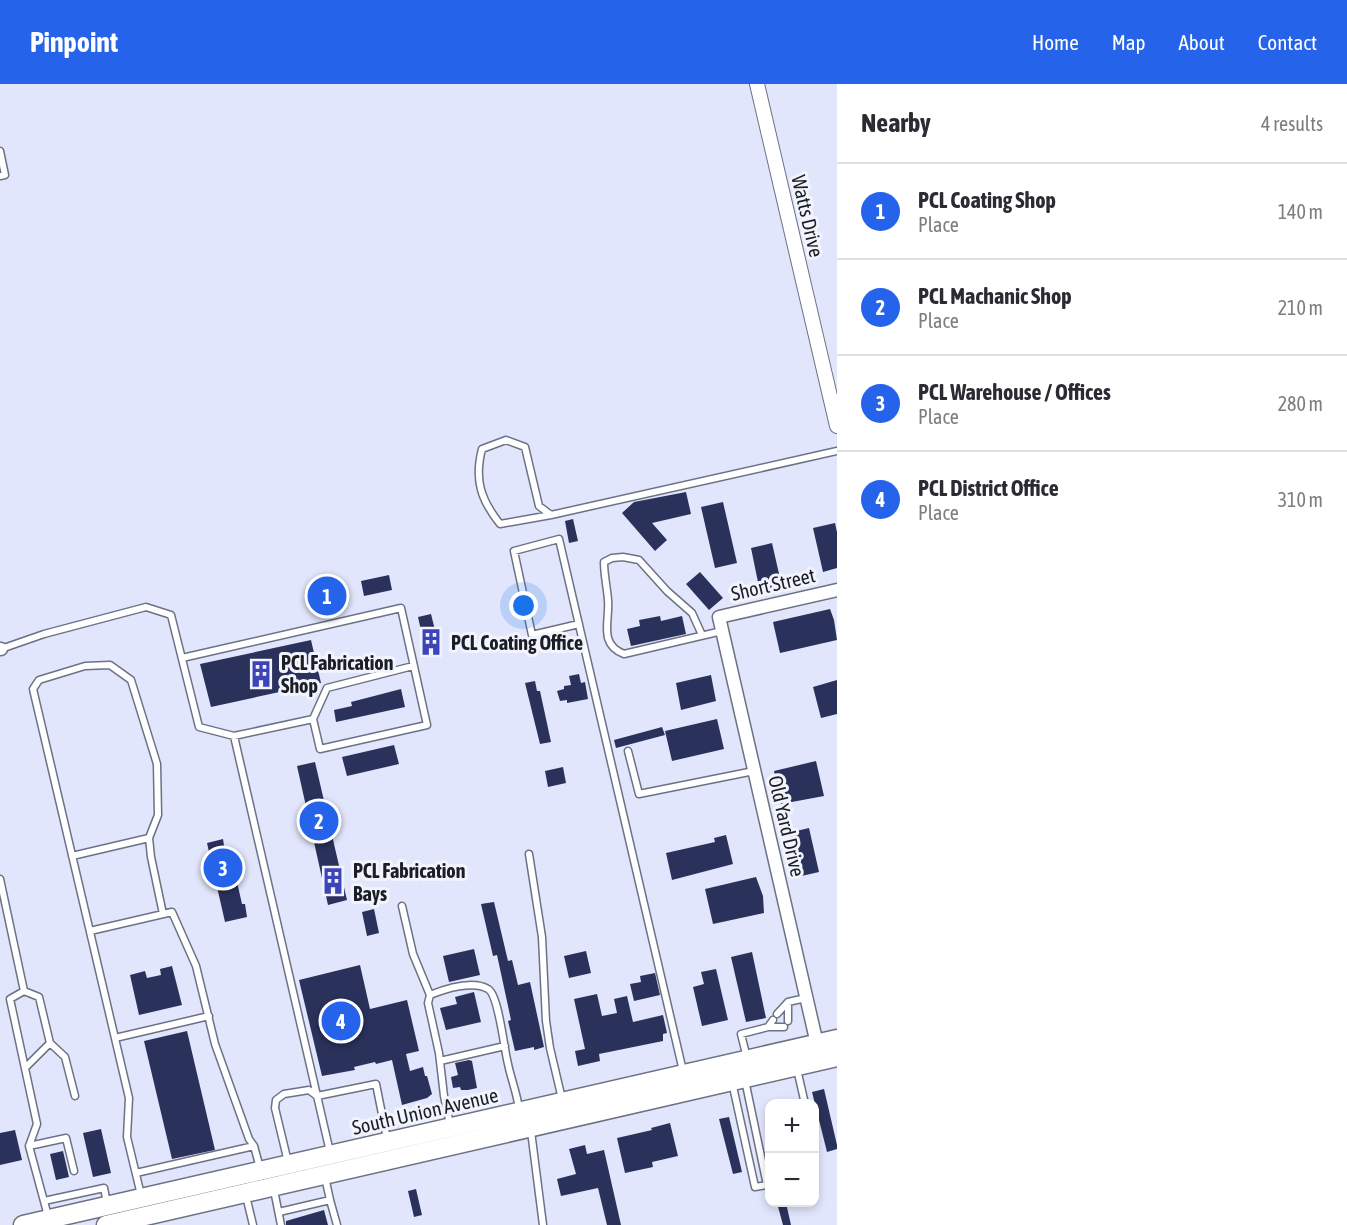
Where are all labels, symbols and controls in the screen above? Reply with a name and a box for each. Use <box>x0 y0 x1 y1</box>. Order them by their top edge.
text: Pinpoint <box>30 26 118 58</box>
text: Home <box>1032 30 1079 54</box>
text: Map <box>1112 30 1146 54</box>
text: About <box>1179 30 1225 54</box>
text: Contact <box>1258 30 1317 54</box>
text: Nearby <box>861 108 931 138</box>
text: 4 results <box>1261 112 1323 135</box>
street label: Watts Drive <box>787 173 829 259</box>
text: PCL Coating Shop <box>918 187 1056 213</box>
text: 1 <box>876 200 885 223</box>
text: 140 m <box>1278 200 1323 223</box>
text: Place <box>918 213 959 236</box>
text: PCL Machanic Shop <box>918 283 1072 309</box>
text: 2 <box>876 296 885 319</box>
text: 210 m <box>1278 296 1323 319</box>
text: Place <box>918 309 959 332</box>
text: PCL Warehouse / Offices <box>918 379 1111 405</box>
text: 3 <box>876 392 885 415</box>
text: 280 m <box>1278 392 1323 415</box>
text: Place <box>918 405 959 428</box>
text: PCL District Office <box>918 475 1059 501</box>
text: 4 <box>876 488 885 511</box>
text: 310 m <box>1278 488 1323 511</box>
text: Place <box>918 501 959 524</box>
street label: Short Street <box>729 563 818 605</box>
pin: 1 <box>308 574 346 618</box>
your location <box>509 591 538 620</box>
building icon: PCL Coating Office <box>416 627 446 657</box>
place label: PCL Coating Office <box>451 631 583 654</box>
place label: PCL Fabrication Shop <box>281 651 393 697</box>
building icon: PCL Fabrication Shop <box>246 659 276 689</box>
street label: Old Yard Drive <box>764 773 810 879</box>
pin: 2 <box>300 798 338 844</box>
pin: 3 <box>204 846 242 890</box>
place label: PCL Fabrication Bays <box>353 859 465 905</box>
building icon: PCL Fabrication Bays <box>318 866 348 896</box>
pin: 4 <box>322 998 360 1044</box>
street label: South Union Avenue <box>350 1083 500 1139</box>
map controls <box>765 1099 819 1207</box>
button: + <box>765 1099 819 1153</box>
button: − <box>765 1153 819 1207</box>

